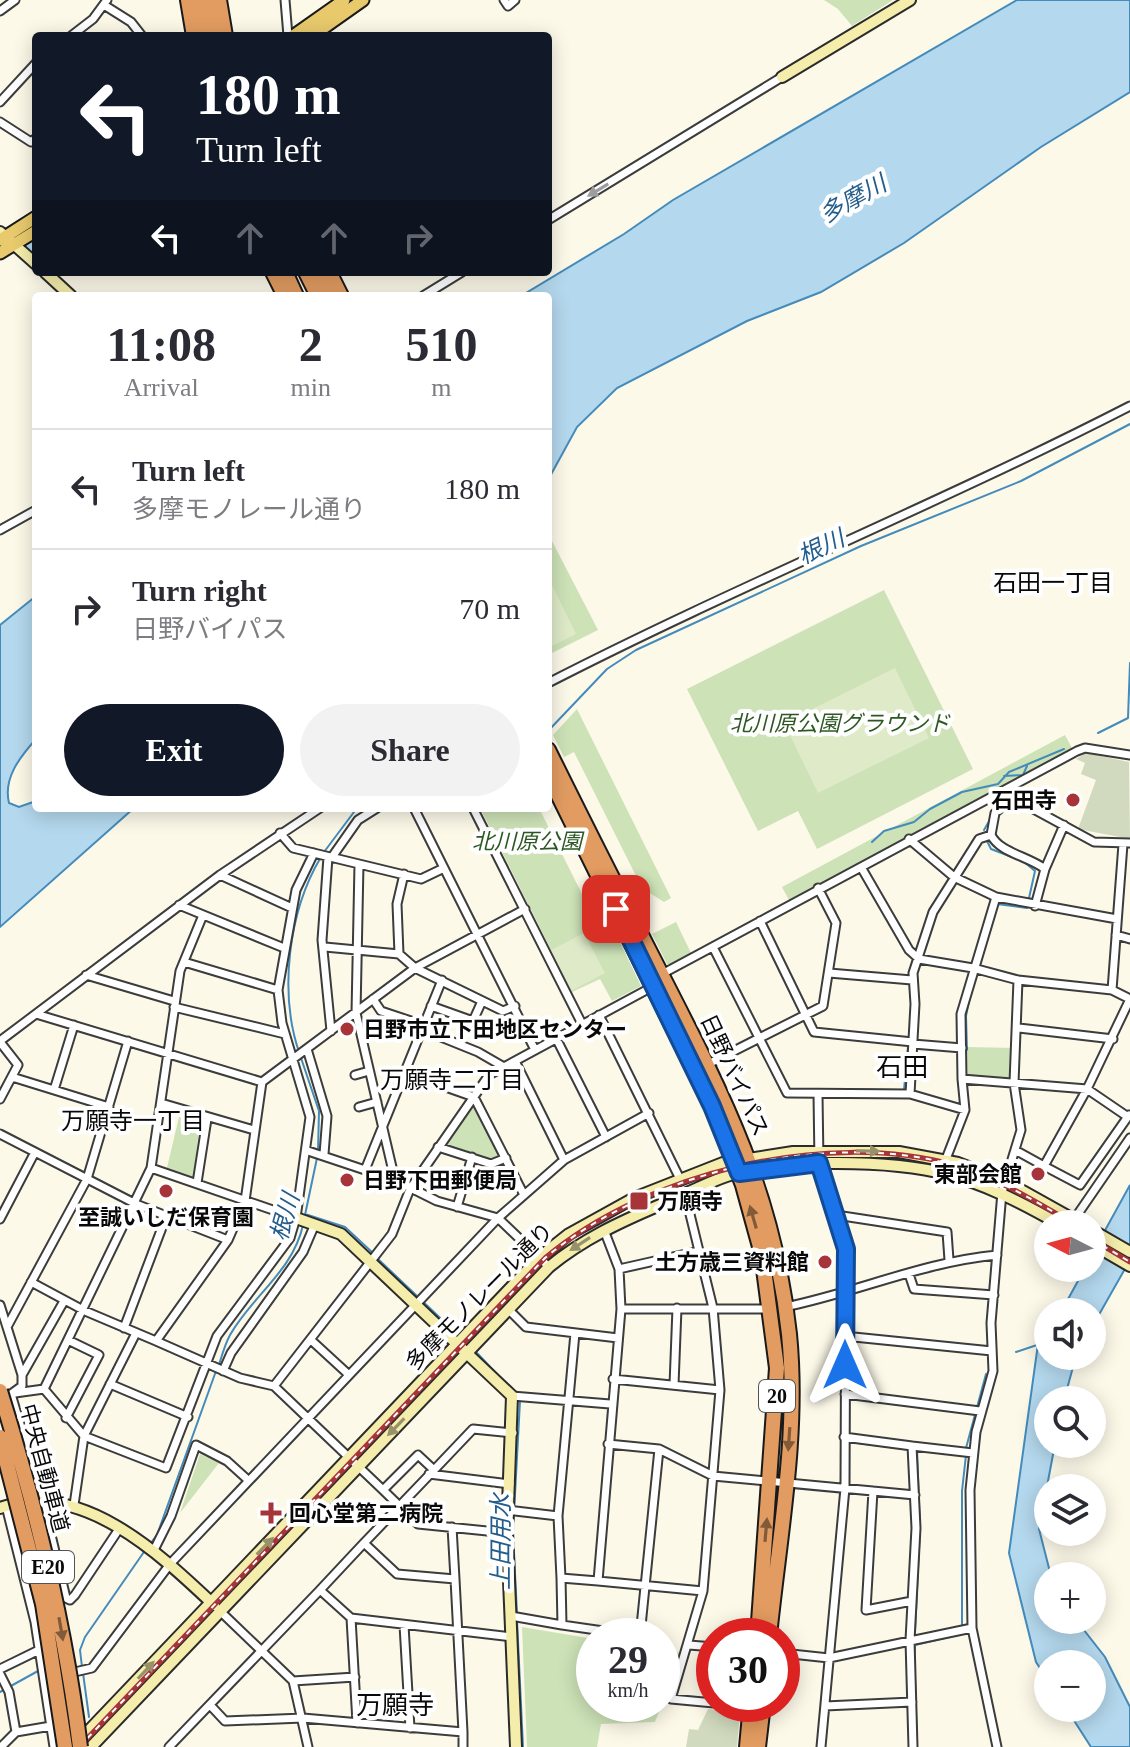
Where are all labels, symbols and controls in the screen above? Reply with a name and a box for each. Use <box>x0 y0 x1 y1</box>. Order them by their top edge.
icon: left <box>64 64 168 168</box>
text: 180 m <box>196 64 341 126</box>
text: Turn left <box>196 130 322 170</box>
water label: 多摩川 <box>815 169 893 228</box>
one-way arrow <box>587 183 609 197</box>
icon: left <box>144 216 188 260</box>
icon: ahead <box>228 216 272 260</box>
icon: ahead <box>312 216 356 260</box>
icon: right <box>396 216 440 260</box>
text: 11:08 <box>107 318 216 371</box>
text: 2 <box>299 318 323 371</box>
text: 510 <box>405 318 477 371</box>
text: Arrival <box>124 373 199 402</box>
text: min <box>290 373 331 402</box>
text: m <box>431 373 452 402</box>
text: Turn left <box>132 454 245 487</box>
icon: left <box>64 467 108 511</box>
text: 180 m <box>444 472 520 505</box>
text: 多摩モノレール通り <box>132 495 366 524</box>
water label: 根川 <box>794 524 851 569</box>
district label: 石田一丁目 <box>993 570 1113 596</box>
text: Turn right <box>132 574 267 607</box>
icon: right <box>64 587 108 631</box>
text: 70 m <box>459 592 520 625</box>
text: 日野バイパス <box>132 615 287 644</box>
button: Exit <box>64 704 284 796</box>
button: Share <box>300 704 520 796</box>
park label: 北川原公園グラウンド <box>730 711 951 736</box>
place label: 石田寺 <box>991 788 1057 813</box>
marker: 石田寺 <box>1064 791 1082 809</box>
park label: 北川原公園 <box>472 829 585 854</box>
pin <box>582 875 650 943</box>
icon: arrive <box>594 887 638 931</box>
street label: 日野バイパス <box>695 1010 774 1140</box>
place label: 日野市立下田地区センター <box>363 1017 627 1042</box>
marker: 日野市立下田地区センター <box>338 1020 356 1038</box>
district label: 石田 <box>876 1053 928 1082</box>
district label: 万願寺二丁目 <box>380 1067 524 1093</box>
district label: 万願寺一丁目 <box>61 1108 205 1134</box>
one-way arrow <box>856 1145 881 1157</box>
place label: 東部会館 <box>934 1162 1022 1187</box>
marker: 東部会館 <box>1029 1165 1047 1183</box>
place label: 日野下田郵便局 <box>363 1168 517 1193</box>
marker: 日野下田郵便局 <box>338 1171 356 1189</box>
marker: 至誠いしだ保育園 <box>157 1182 175 1200</box>
water label: 根川 <box>266 1187 305 1244</box>
place label: 万願寺 <box>657 1189 723 1214</box>
marker: 万願寺 <box>628 1190 650 1212</box>
place label: 至誠いしだ保育園 <box>78 1205 254 1230</box>
one-way arrow <box>746 1205 758 1230</box>
north arrow <box>1034 1210 1106 1282</box>
map controls <box>1034 1210 1106 1722</box>
street label: 多摩モノレール通り <box>401 1218 558 1375</box>
one-way arrow <box>569 1236 591 1250</box>
place label: 土方歳三資料館 <box>655 1250 809 1275</box>
marker: 土方歳三資料館 <box>816 1253 834 1271</box>
button: sound <box>1034 1298 1106 1370</box>
position arrow <box>803 1323 887 1407</box>
road number: 20 <box>759 1380 795 1412</box>
button: search <box>1034 1386 1106 1458</box>
street label: 中央自動車道 <box>15 1401 74 1535</box>
one-way arrow <box>387 1417 406 1436</box>
one-way arrow <box>782 1427 795 1452</box>
button: layers <box>1034 1474 1106 1546</box>
water label: 上田用水 <box>488 1491 514 1590</box>
place label: 回心堂第二病院 <box>289 1501 443 1526</box>
marker: 回心堂第二病院 <box>260 1502 282 1524</box>
one-way arrow <box>760 1517 773 1542</box>
one-way arrow <box>255 1537 274 1556</box>
road number: E20 <box>22 1551 74 1583</box>
button: + <box>1034 1562 1106 1634</box>
one-way arrow <box>56 1617 68 1642</box>
speed limit sign: 30 <box>696 1618 800 1722</box>
text: 29 <box>608 1637 648 1682</box>
button: − <box>1034 1650 1106 1722</box>
one-way arrow <box>136 1661 155 1680</box>
text: km/h <box>607 1679 649 1701</box>
district label: 万願寺 <box>356 1691 434 1720</box>

